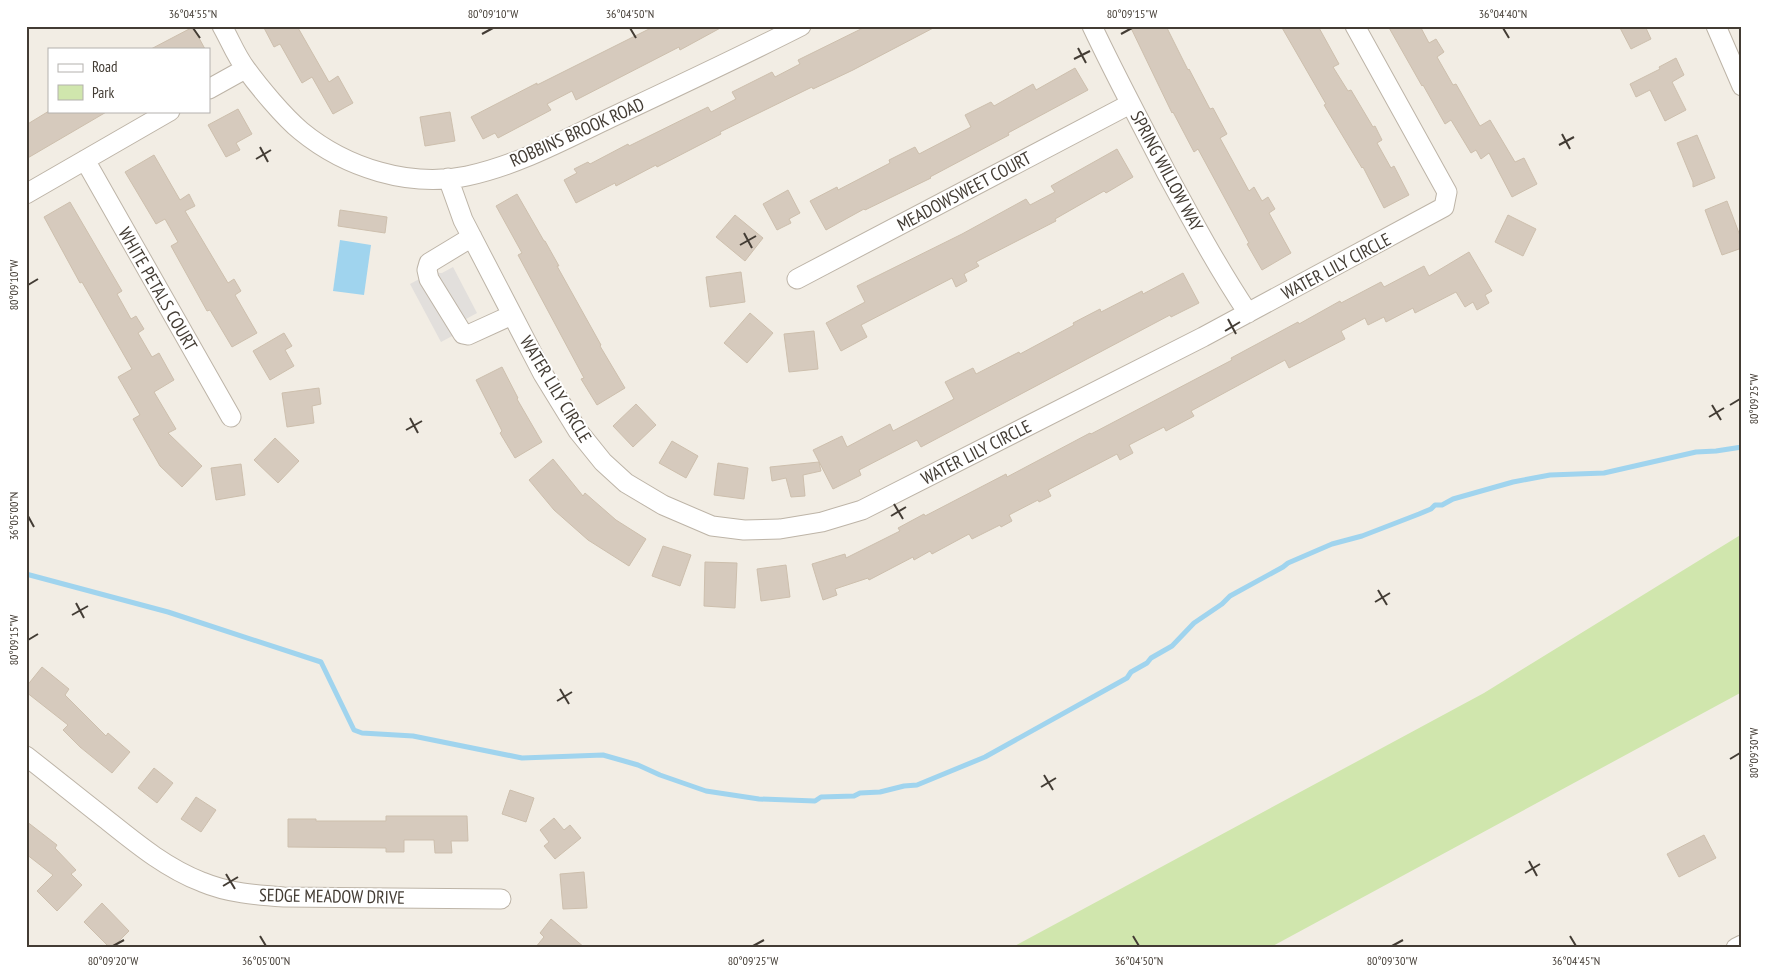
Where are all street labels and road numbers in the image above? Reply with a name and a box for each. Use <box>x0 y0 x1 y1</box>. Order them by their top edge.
street label: ROBBINS BROOK ROAD <box>506 92 648 172</box>
street label: SPRING WILLOW WAY <box>1126 107 1209 236</box>
street label: MEADOWSWEET COURT <box>893 146 1035 236</box>
street label: WHITE PETALS COURT <box>113 223 203 355</box>
street label: WATER LILY CIRCLE <box>1277 228 1395 304</box>
street label: WATER LILY CIRCLE <box>515 331 597 447</box>
street label: WATER LILY CIRCLE <box>917 414 1035 490</box>
street label: SEDGE MEADOW DRIVE <box>259 883 405 909</box>

